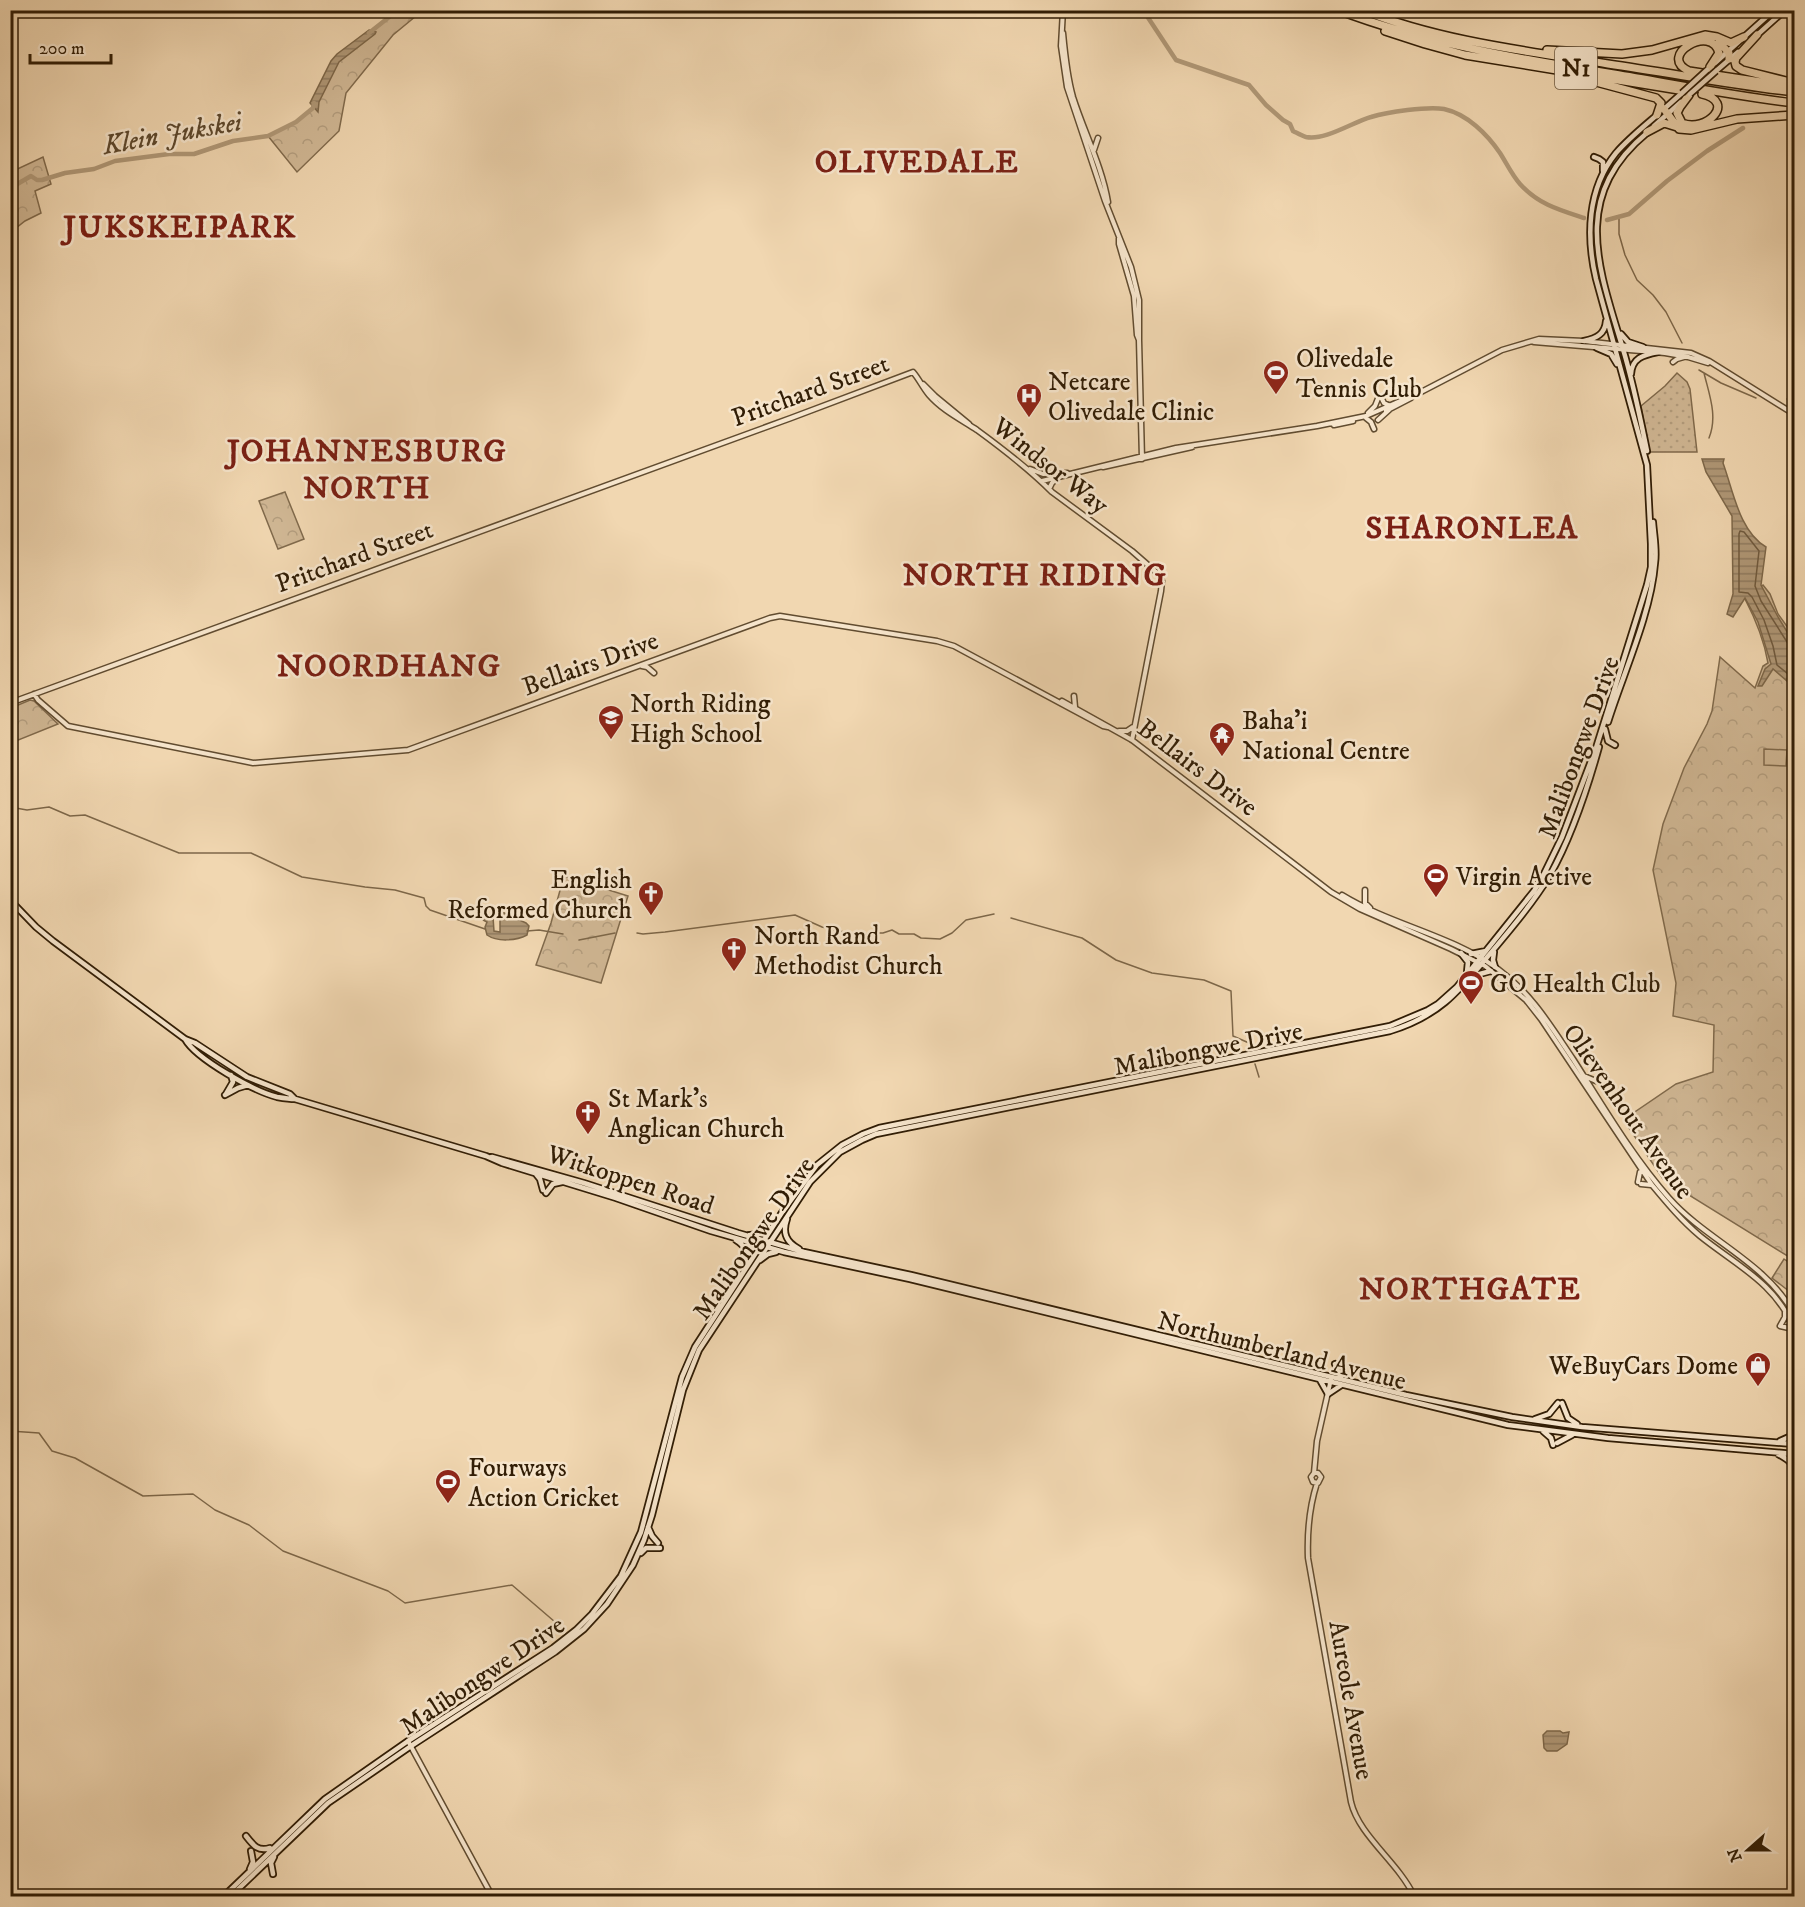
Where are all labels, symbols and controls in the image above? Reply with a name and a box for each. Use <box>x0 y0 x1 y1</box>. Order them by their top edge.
scale bar <box>30 27 111 65</box>
text: 200 m <box>39 38 85 60</box>
road number: N1 <box>1555 47 1597 89</box>
water label: Klein Jukskei <box>99 105 246 163</box>
district label: OLIVEDALE <box>815 143 1019 183</box>
district label: JUKSKEIPARK <box>60 208 297 248</box>
place label: Olivedale Tennis Club <box>1296 343 1422 406</box>
street label: Pritchard Street <box>727 348 894 435</box>
sports icon: Olivedale Tennis Club <box>1261 358 1291 396</box>
place label: Netcare Olivedale Clinic <box>1048 366 1214 429</box>
hospital icon: Netcare Olivedale Clinic <box>1014 381 1044 419</box>
street label: Windsor Way <box>984 410 1116 522</box>
district label: JOHANNESBURG NORTH <box>224 432 507 509</box>
district label: SHARONLEA <box>1365 509 1579 549</box>
street label: Pritchard Street <box>271 514 438 601</box>
district label: NORTH RIDING <box>903 556 1167 596</box>
street label: Bellairs Drive <box>518 625 663 704</box>
district label: NOORDHANG <box>277 647 501 687</box>
street label: Malibongwe Drive <box>1531 652 1628 843</box>
place label: North Riding High School <box>630 688 771 751</box>
school or university icon: North Riding High School <box>596 703 626 741</box>
place label: Baha'i National Centre <box>1242 705 1410 768</box>
street label: Bellairs Drive <box>1130 712 1264 824</box>
temple icon: Baha'i National Centre <box>1207 720 1237 758</box>
sports icon: Virgin Active <box>1421 861 1451 899</box>
place label: Virgin Active <box>1455 861 1592 894</box>
place label: English Reformed Church <box>447 864 632 927</box>
church icon: English Reformed Church <box>636 879 666 917</box>
place label: North Rand Methodist Church <box>754 920 943 983</box>
church icon: North Rand Methodist Church <box>719 935 749 973</box>
sports icon: GO Health Club <box>1456 968 1486 1006</box>
place label: GO Health Club <box>1490 968 1660 1001</box>
street label: Malibongwe Drive <box>1111 1015 1306 1084</box>
street label: Olievenhout Avenue <box>1555 1018 1701 1206</box>
place label: St Mark's Anglican Church <box>608 1083 785 1146</box>
church icon: St Mark's Anglican Church <box>573 1098 603 1136</box>
street label: Witkoppen Road <box>542 1138 718 1223</box>
street label: Malibongwe Drive <box>686 1151 823 1327</box>
district label: NORTHGATE <box>1359 1270 1581 1310</box>
street label: Northumberland Avenue <box>1154 1305 1409 1398</box>
place label: WeBuyCars Dome <box>1548 1350 1738 1383</box>
shop icon: WeBuyCars Dome <box>1743 1350 1773 1388</box>
place label: Fourways Action Cricket <box>468 1452 619 1515</box>
sports icon: Fourways Action Cricket <box>433 1467 463 1505</box>
street label: Malibongwe Drive <box>394 1609 572 1744</box>
street label: Aureole Avenue <box>1320 1618 1381 1782</box>
north arrow <box>1718 1820 1778 1880</box>
text: N <box>1723 1845 1747 1865</box>

